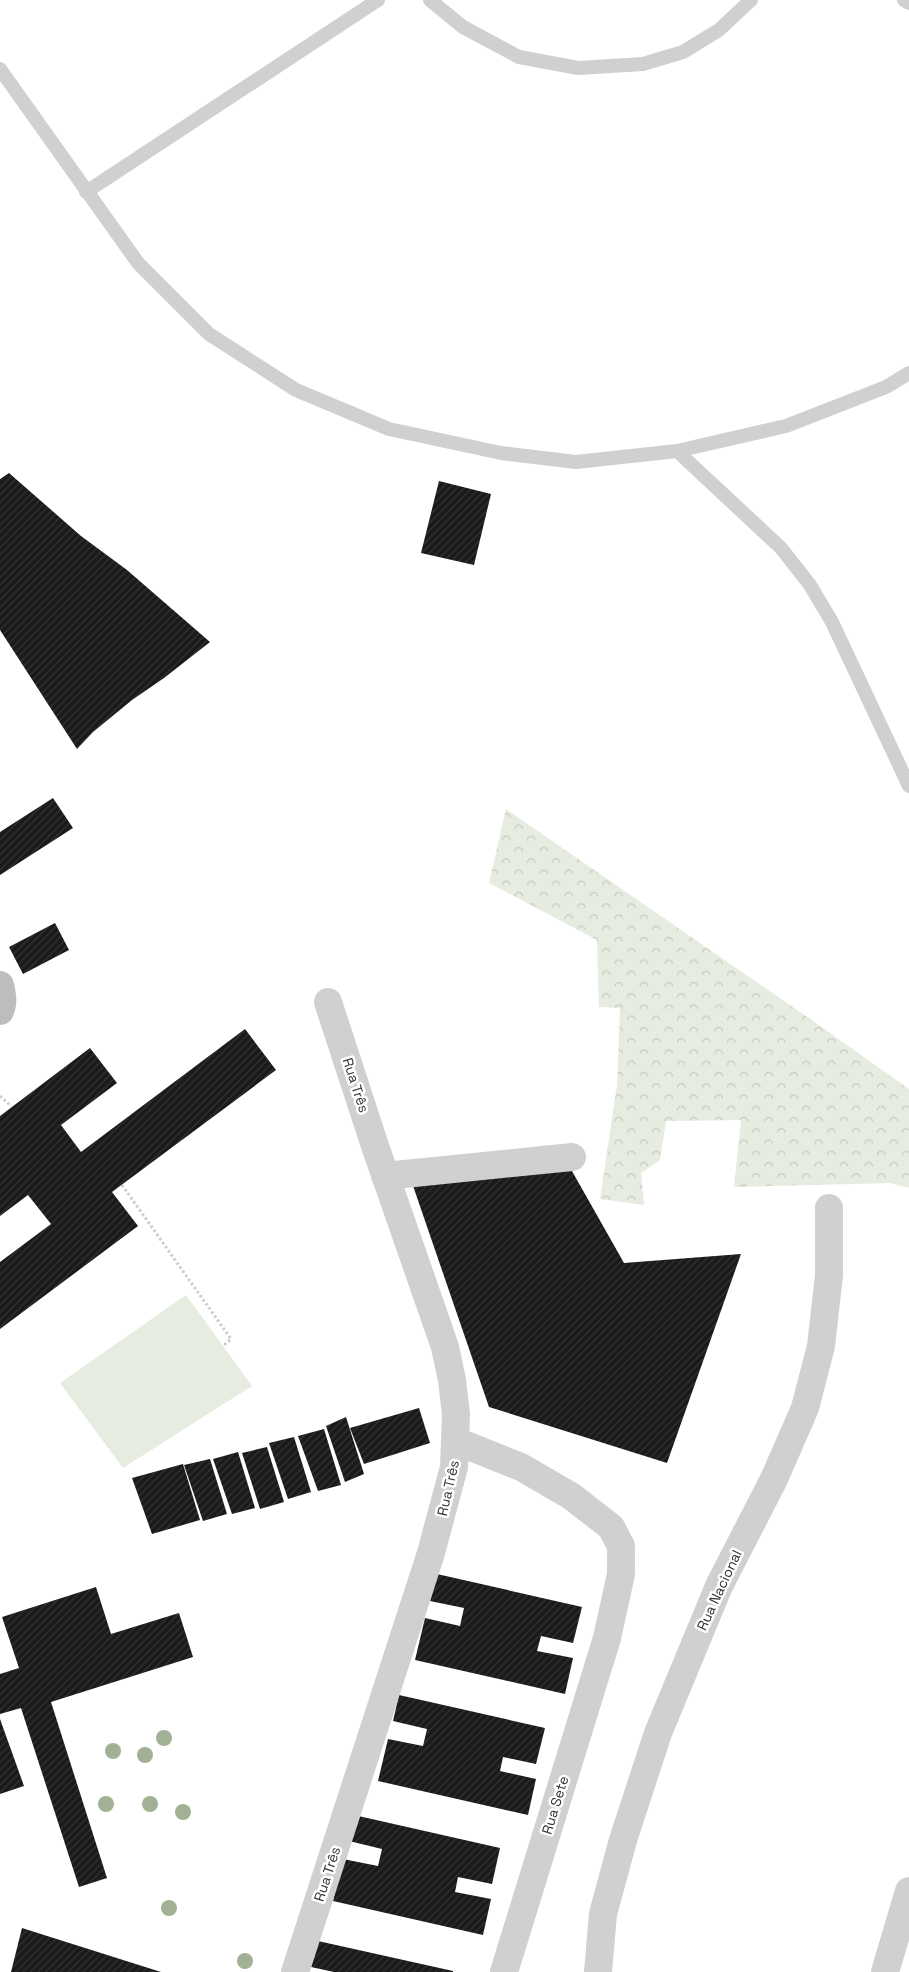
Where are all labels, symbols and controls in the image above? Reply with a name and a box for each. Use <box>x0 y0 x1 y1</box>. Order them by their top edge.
street label: Rua Três <box>339 1055 373 1115</box>
street label: Rua Três <box>433 1458 463 1518</box>
street label: Rua Nacional <box>693 1547 745 1633</box>
street label: Rua Sete <box>538 1774 572 1836</box>
street label: Rua Três <box>310 1844 344 1904</box>

